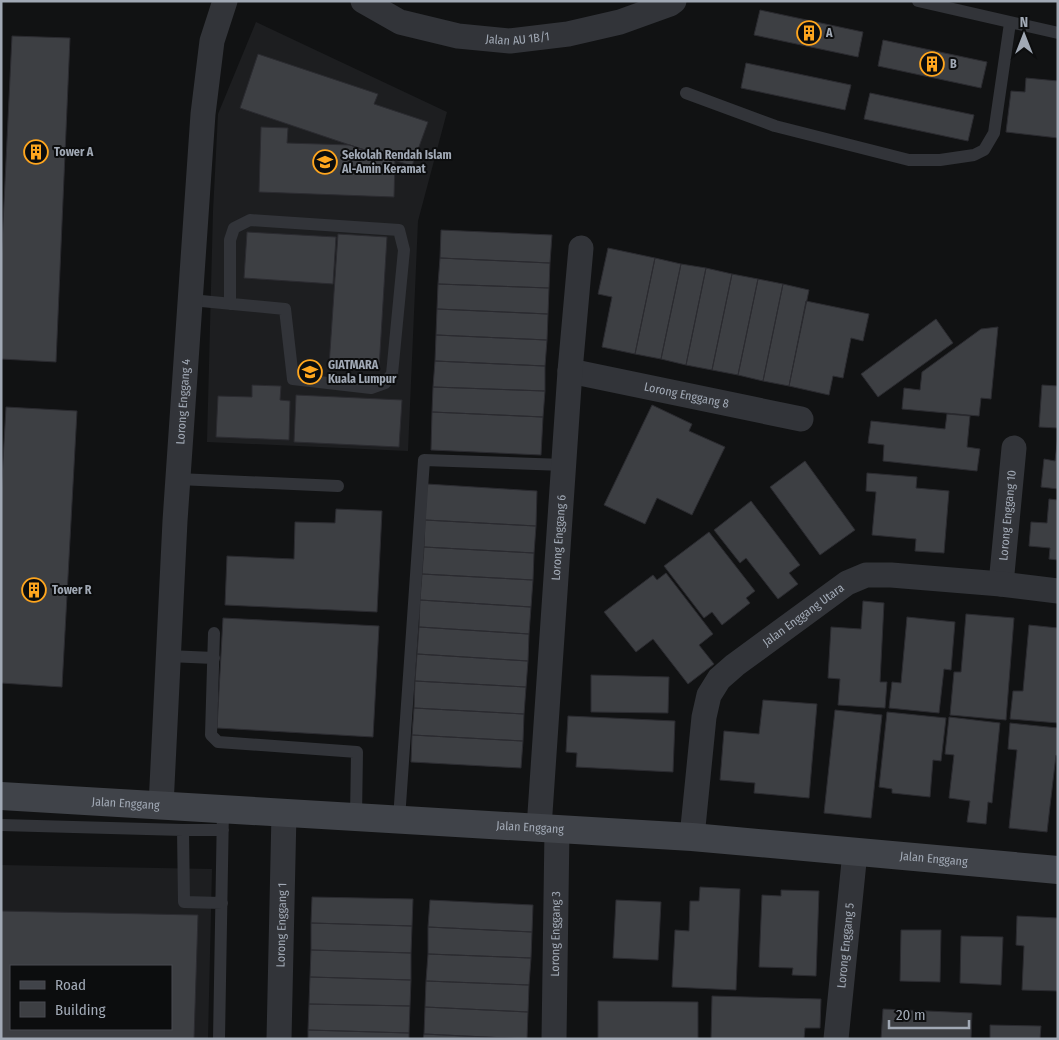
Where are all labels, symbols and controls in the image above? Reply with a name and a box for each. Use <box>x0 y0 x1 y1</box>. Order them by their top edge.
north arrow <box>999 10 1049 60</box>
text: N <box>1020 14 1028 31</box>
building icon: A <box>796 20 822 46</box>
place label: A <box>825 26 833 40</box>
street label: Jalan AU 1B/1 <box>485 29 550 48</box>
building icon: B <box>919 51 945 77</box>
place label: B <box>950 57 957 71</box>
building icon: Tower A <box>23 139 49 165</box>
place label: Tower A <box>54 145 94 159</box>
place label: Sekolah Rendah Islam Al-Amin Keramat <box>341 148 452 176</box>
school or university icon: Sekolah Rendah Islam Al-Amin Keramat <box>312 149 338 175</box>
street label: Lorong Enggang 4 <box>173 358 193 445</box>
place label: GIATMARA Kuala Lumpur <box>328 358 397 386</box>
school or university icon: GIATMARA Kuala Lumpur <box>297 359 323 385</box>
street label: Lorong Enggang 8 <box>643 380 730 411</box>
street label: Lorong Enggang 10 <box>996 469 1019 561</box>
street label: Lorong Enggang 6 <box>549 494 569 581</box>
building icon: Tower R <box>21 577 47 603</box>
street label: Jalan Enggang Utara <box>760 581 847 649</box>
place label: Tower R <box>52 583 92 597</box>
street label: Jalan Enggang <box>91 794 160 812</box>
street label: Jalan Enggang <box>496 818 565 836</box>
street label: Jalan Enggang <box>899 849 969 869</box>
street label: Lorong Enggang 1 <box>274 883 289 967</box>
street label: Lorong Enggang 3 <box>548 891 563 977</box>
street label: Lorong Enggang 5 <box>834 902 857 989</box>
legend <box>10 965 172 1030</box>
text: Road <box>55 976 86 994</box>
scale bar <box>889 998 969 1030</box>
text: Building <box>55 1001 106 1019</box>
text: 20 m <box>896 1006 926 1024</box>

